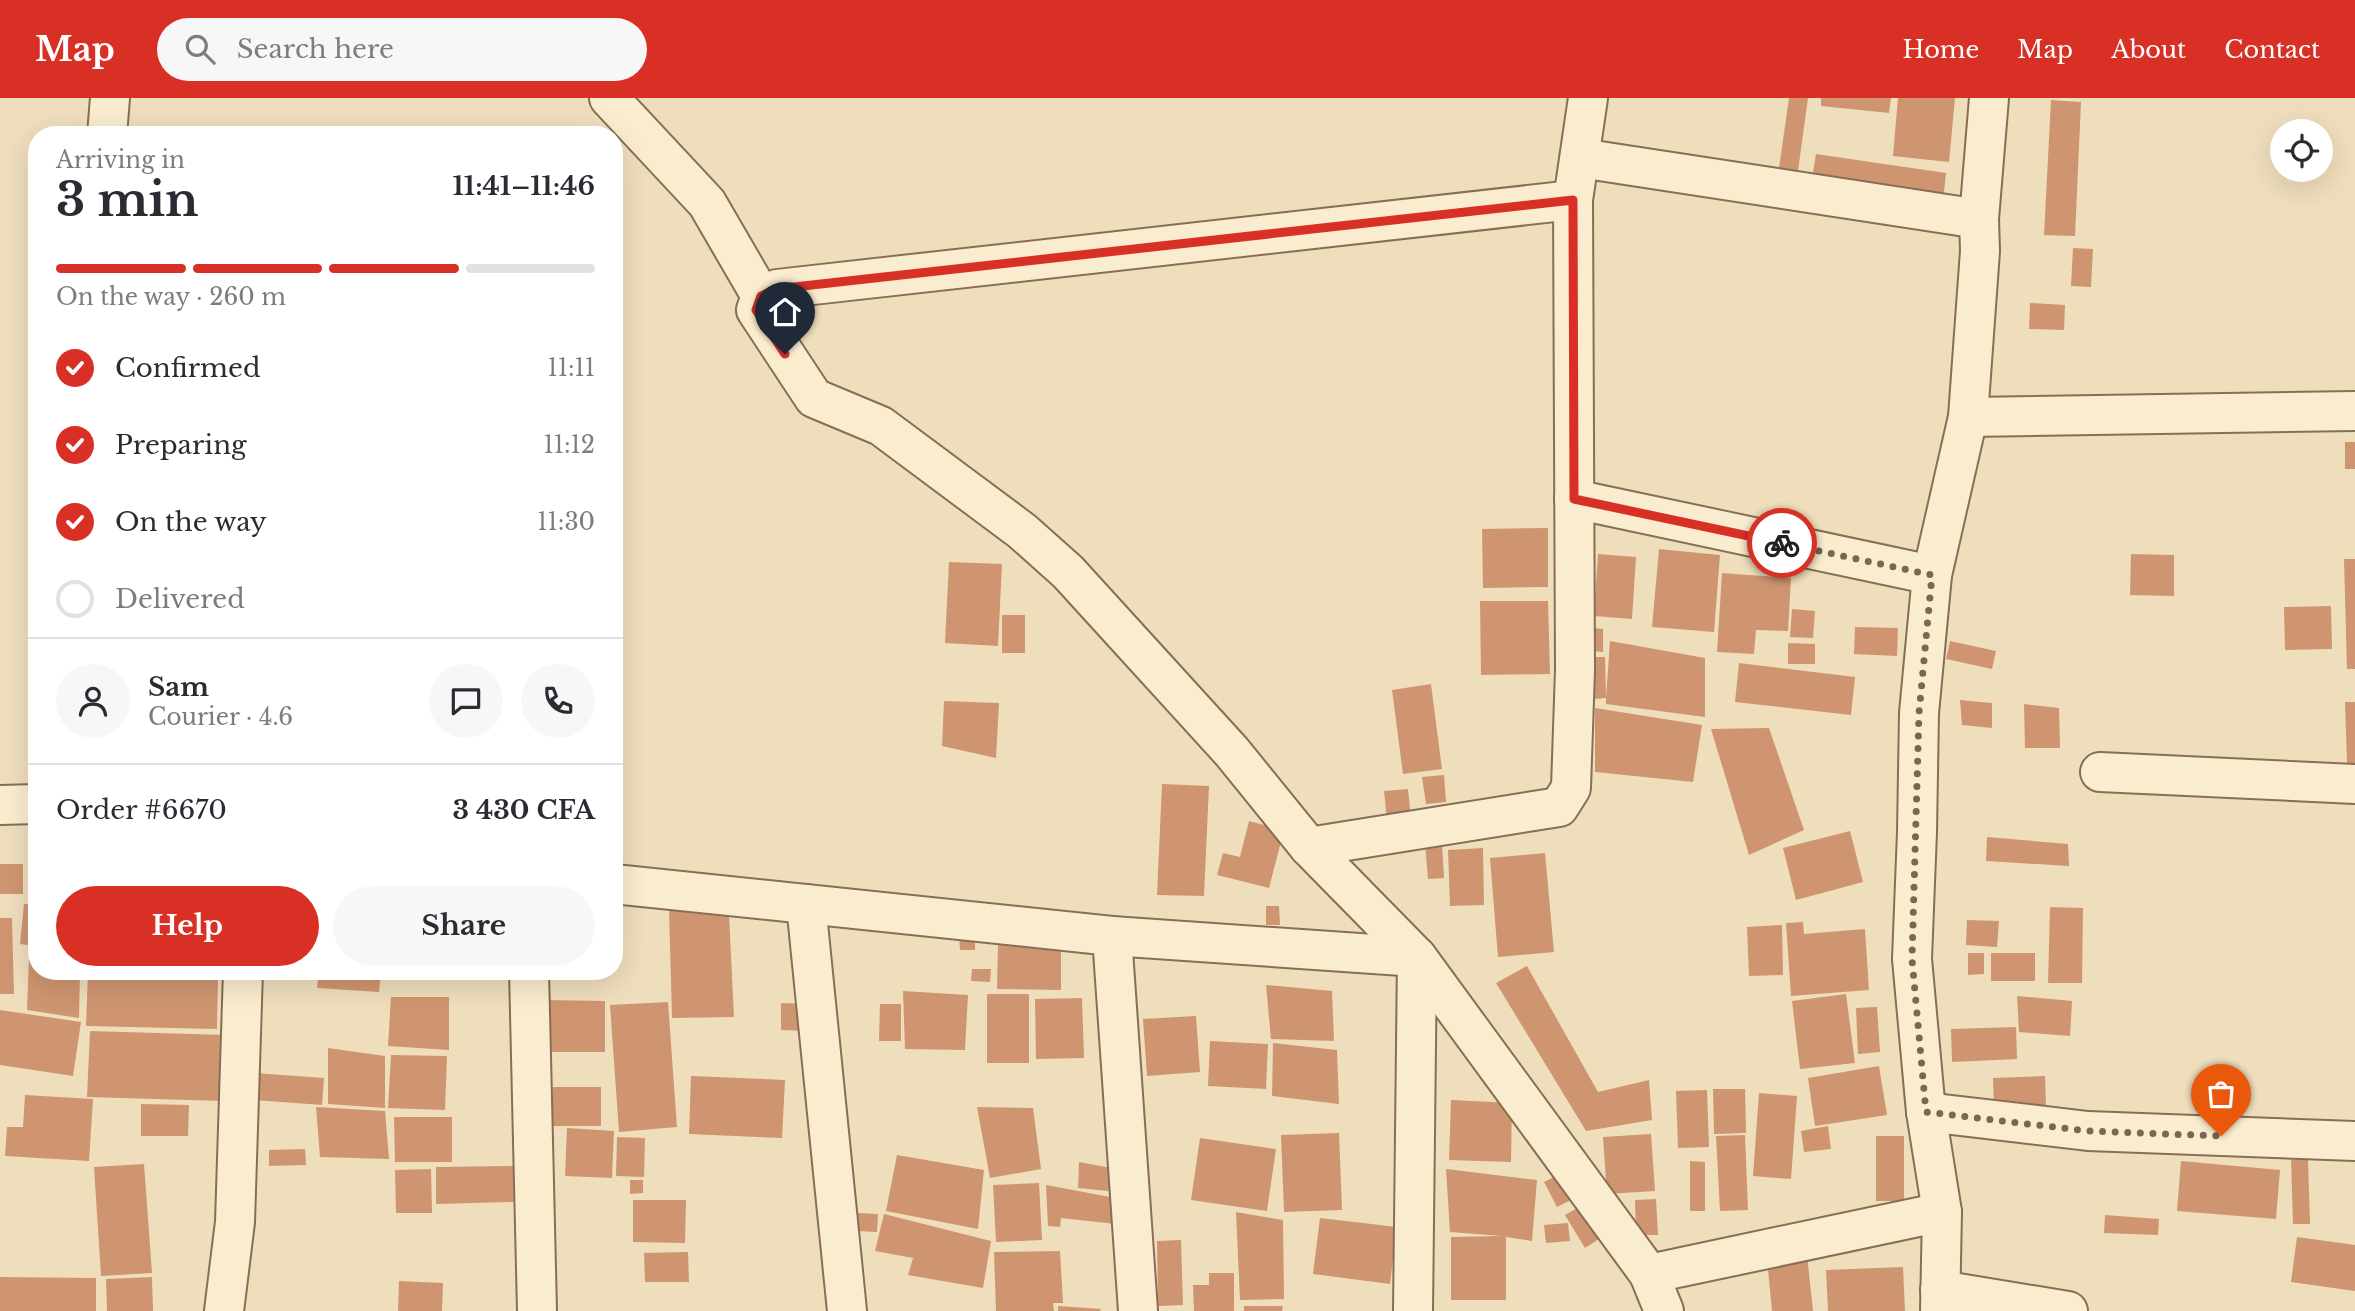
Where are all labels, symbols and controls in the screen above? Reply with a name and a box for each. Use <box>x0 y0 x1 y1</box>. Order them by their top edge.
search box <box>157 18 647 81</box>
text: Map <box>35 29 115 70</box>
icon: search <box>181 30 219 68</box>
text: Search here <box>237 33 394 65</box>
text: Home <box>1903 35 1979 64</box>
text: Map <box>2017 35 2073 64</box>
text: About <box>2111 35 2186 64</box>
text: Contact <box>2224 35 2320 64</box>
map controls <box>2270 119 2333 182</box>
button: locate <box>2270 119 2333 182</box>
text: Arriving in <box>56 146 185 174</box>
text: 11:41–11:46 <box>453 170 595 202</box>
text: 3 min <box>56 171 198 228</box>
pin <box>755 282 815 354</box>
text: On the way · 260 m <box>56 283 286 311</box>
icon: home <box>766 293 804 331</box>
icon: check <box>56 349 94 387</box>
text: Confirmed <box>115 352 260 384</box>
text: 11:11 <box>547 354 595 382</box>
icon: check <box>56 426 94 464</box>
text: Preparing <box>115 429 247 461</box>
text: 11:12 <box>544 431 595 459</box>
icon: check <box>56 503 94 541</box>
text: On the way <box>115 506 267 538</box>
text: 11:30 <box>537 508 595 536</box>
courier <box>1747 508 1817 578</box>
icon: bike <box>1763 524 1801 562</box>
text: Delivered <box>115 583 245 615</box>
button: person <box>56 664 130 738</box>
button: chat <box>429 664 503 738</box>
button: phone <box>521 664 595 738</box>
text: Sam <box>148 671 209 703</box>
text: Courier · 4.6 <box>148 703 293 731</box>
text: Order #6670 <box>56 794 227 826</box>
text: 3 430 CFA <box>453 794 595 826</box>
button: Help <box>56 886 319 966</box>
button: Share <box>333 886 595 966</box>
pin <box>2191 1064 2251 1136</box>
icon: bag <box>2202 1075 2240 1113</box>

